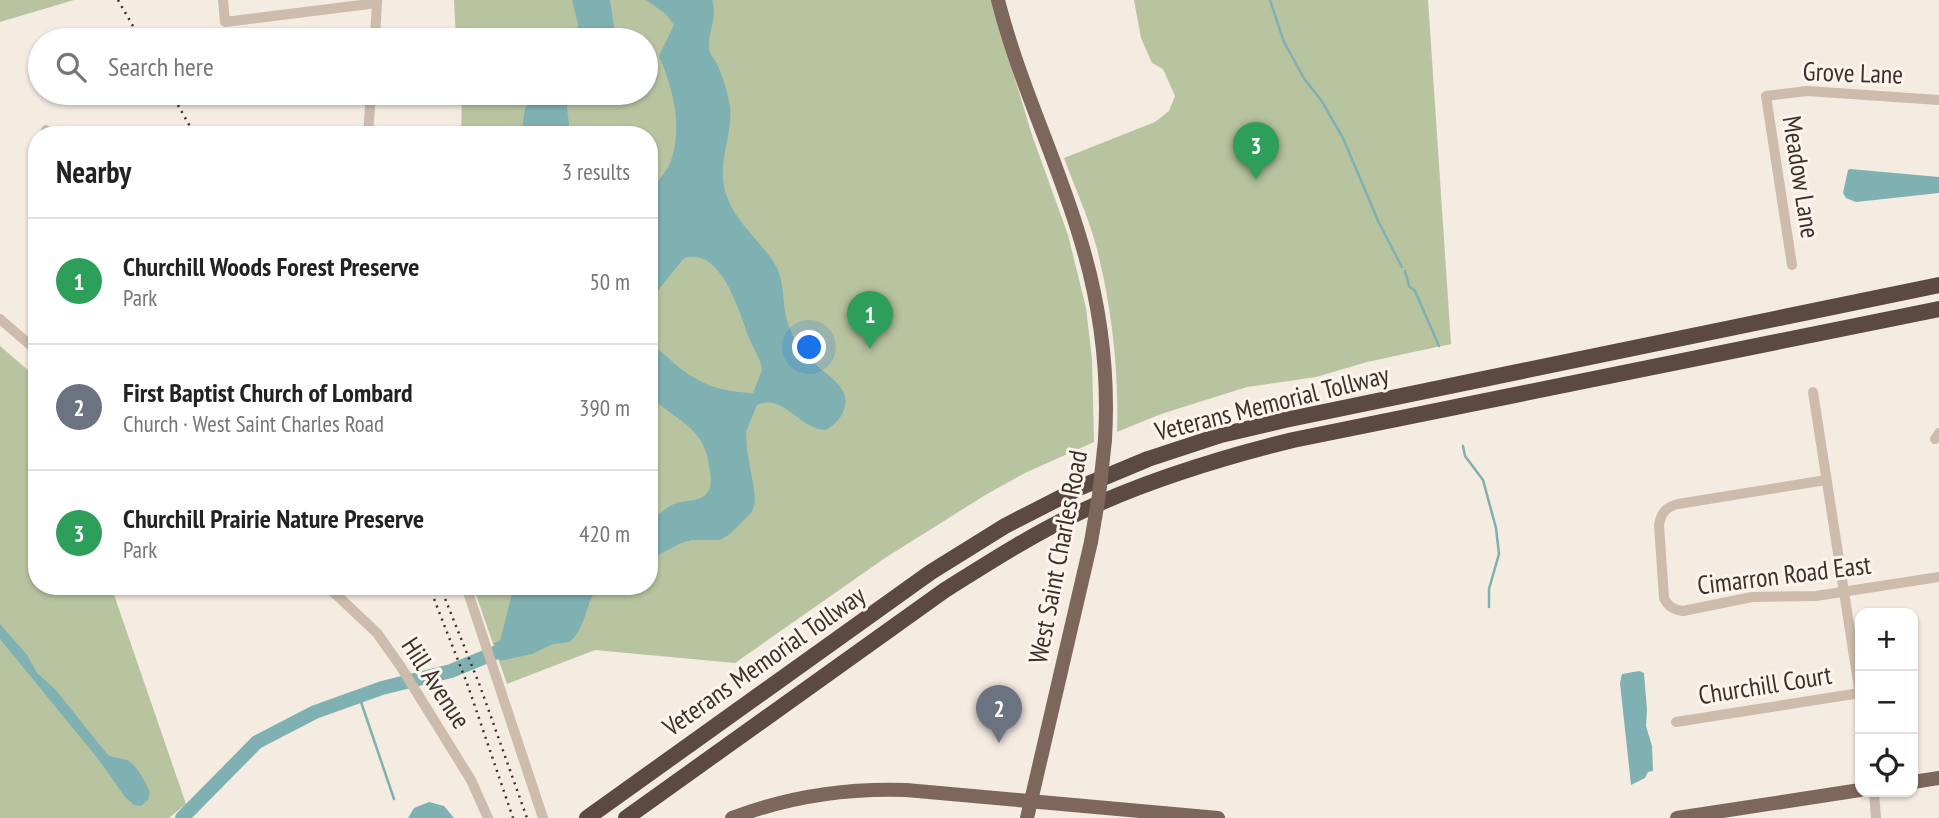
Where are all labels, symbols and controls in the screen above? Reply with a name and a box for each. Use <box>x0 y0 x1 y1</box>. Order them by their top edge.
search box <box>28 28 658 105</box>
icon: search <box>52 48 90 86</box>
text: Search here <box>108 50 214 83</box>
street label: Grove Lane <box>1802 54 1904 91</box>
street label: Meadow Lane <box>1776 113 1827 240</box>
pin: 3 <box>1233 122 1279 180</box>
text: Nearby <box>56 152 131 191</box>
text: 3 results <box>562 157 630 186</box>
text: Churchill Woods Forest Preserve <box>123 250 419 283</box>
text: 1 <box>74 267 85 296</box>
text: 50 m <box>589 267 630 296</box>
text: Park <box>123 283 157 312</box>
pin: 1 <box>847 291 893 349</box>
your location <box>792 330 826 364</box>
street label: Veterans Memorial Tollway <box>1151 357 1392 448</box>
text: First Baptist Church of Lombard <box>123 376 413 409</box>
text: 2 <box>74 393 85 422</box>
text: 390 m <box>579 393 630 422</box>
text: Church · West Saint Charles Road <box>123 409 384 438</box>
street label: West Saint Charles Road <box>1021 448 1094 666</box>
text: Churchill Prairie Nature Preserve <box>123 502 424 535</box>
text: 3 <box>74 519 85 548</box>
text: 420 m <box>579 519 630 548</box>
text: Park <box>123 535 157 564</box>
street label: Cimarron Road East <box>1695 547 1873 602</box>
street label: Veterans Memorial Tollway <box>655 578 872 743</box>
map controls <box>1855 608 1918 797</box>
button: + <box>1855 608 1918 671</box>
street label: Hill Avenue <box>395 631 478 735</box>
street label: Churchill Court <box>1696 658 1834 711</box>
button: − <box>1855 671 1918 734</box>
pin: 2 <box>976 685 1022 743</box>
button: locate <box>1855 734 1918 797</box>

